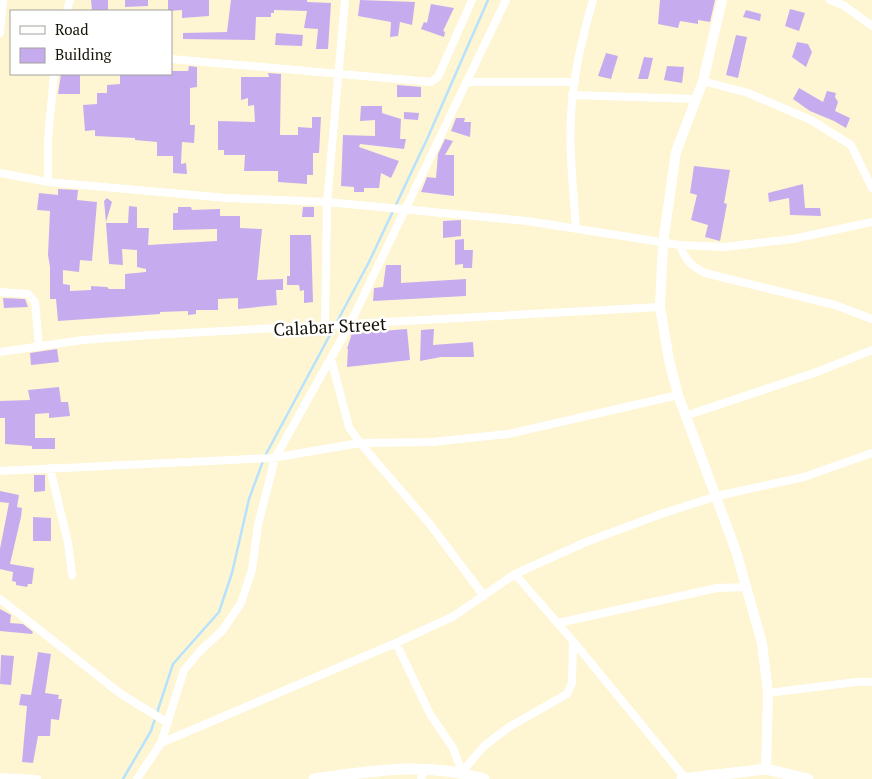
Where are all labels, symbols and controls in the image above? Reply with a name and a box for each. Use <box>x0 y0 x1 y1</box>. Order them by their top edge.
legend <box>10 10 172 75</box>
text: Road <box>55 19 88 39</box>
text: Building <box>55 44 113 64</box>
street label: Calabar Street <box>273 311 388 341</box>

